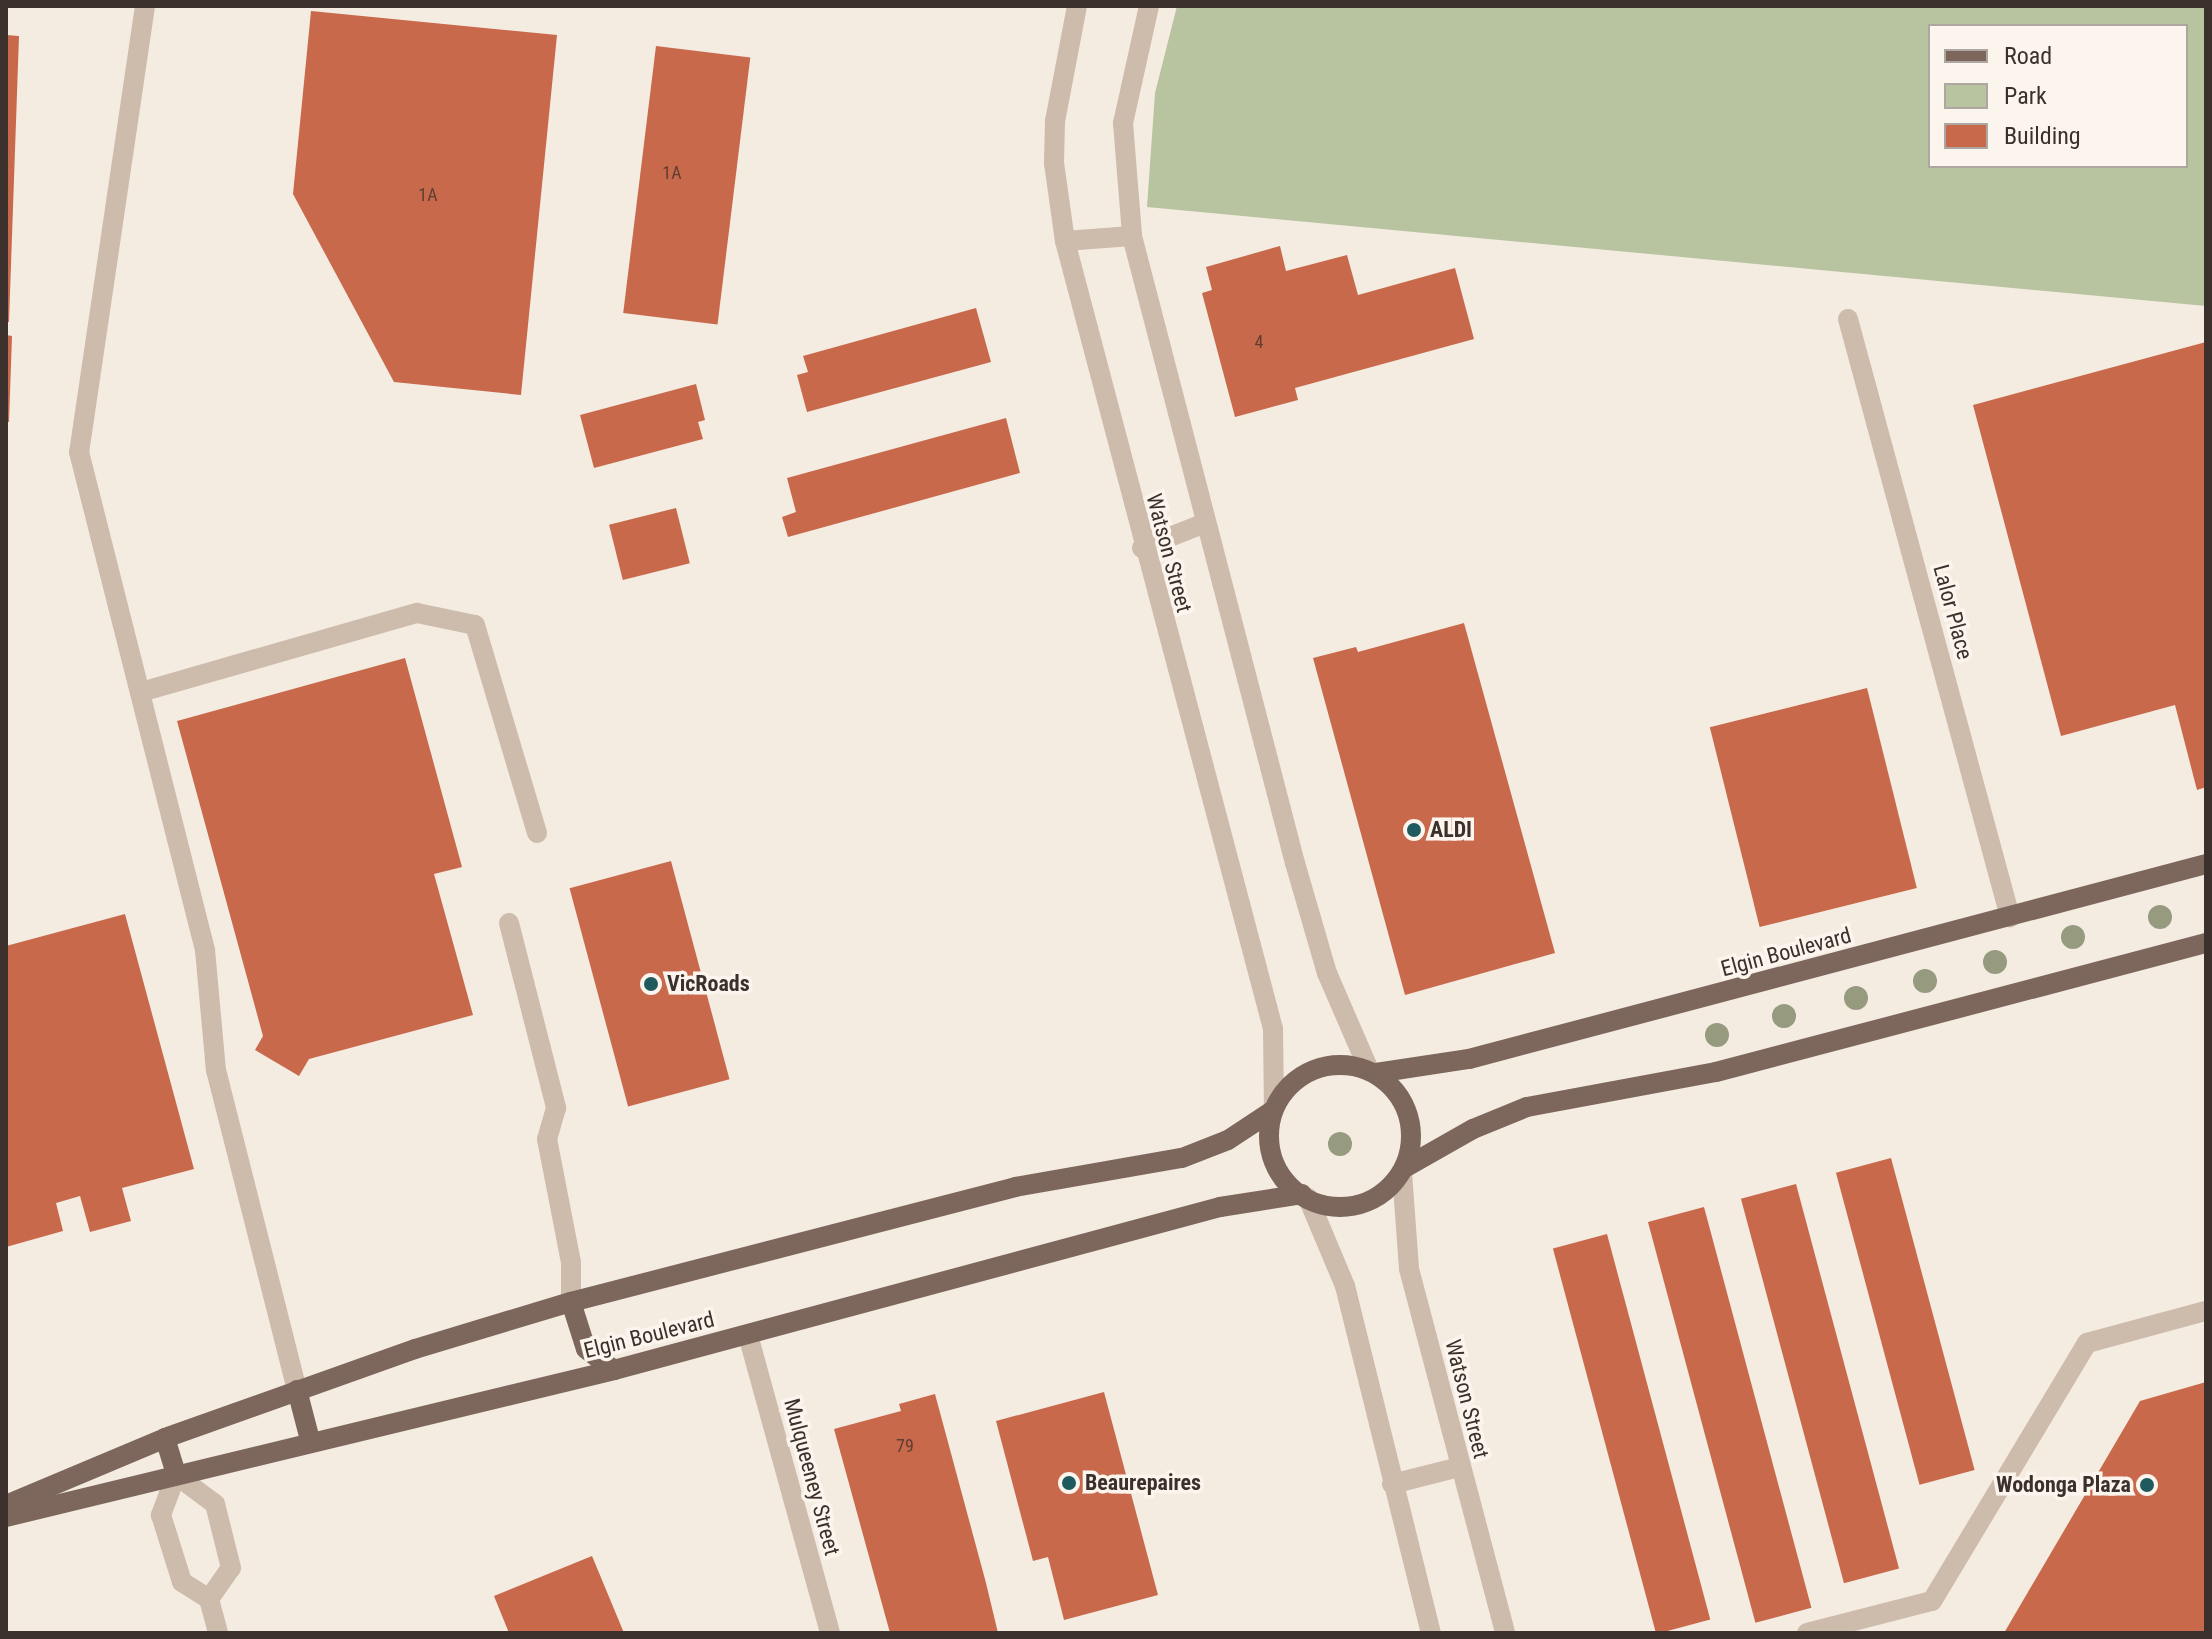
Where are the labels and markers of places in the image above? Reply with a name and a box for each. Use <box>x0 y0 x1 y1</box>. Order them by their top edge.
place label: ALDI <box>1430 817 1472 843</box>
marker: ALDI <box>1405 821 1423 839</box>
place label: VicRoads <box>667 971 750 997</box>
marker: VicRoads <box>642 975 660 993</box>
place label: Beaurepaires <box>1085 1470 1201 1496</box>
place label: Wodonga Plaza <box>1996 1472 2131 1498</box>
marker: Beaurepaires <box>1060 1474 1078 1492</box>
marker: Wodonga Plaza <box>2138 1476 2156 1494</box>

